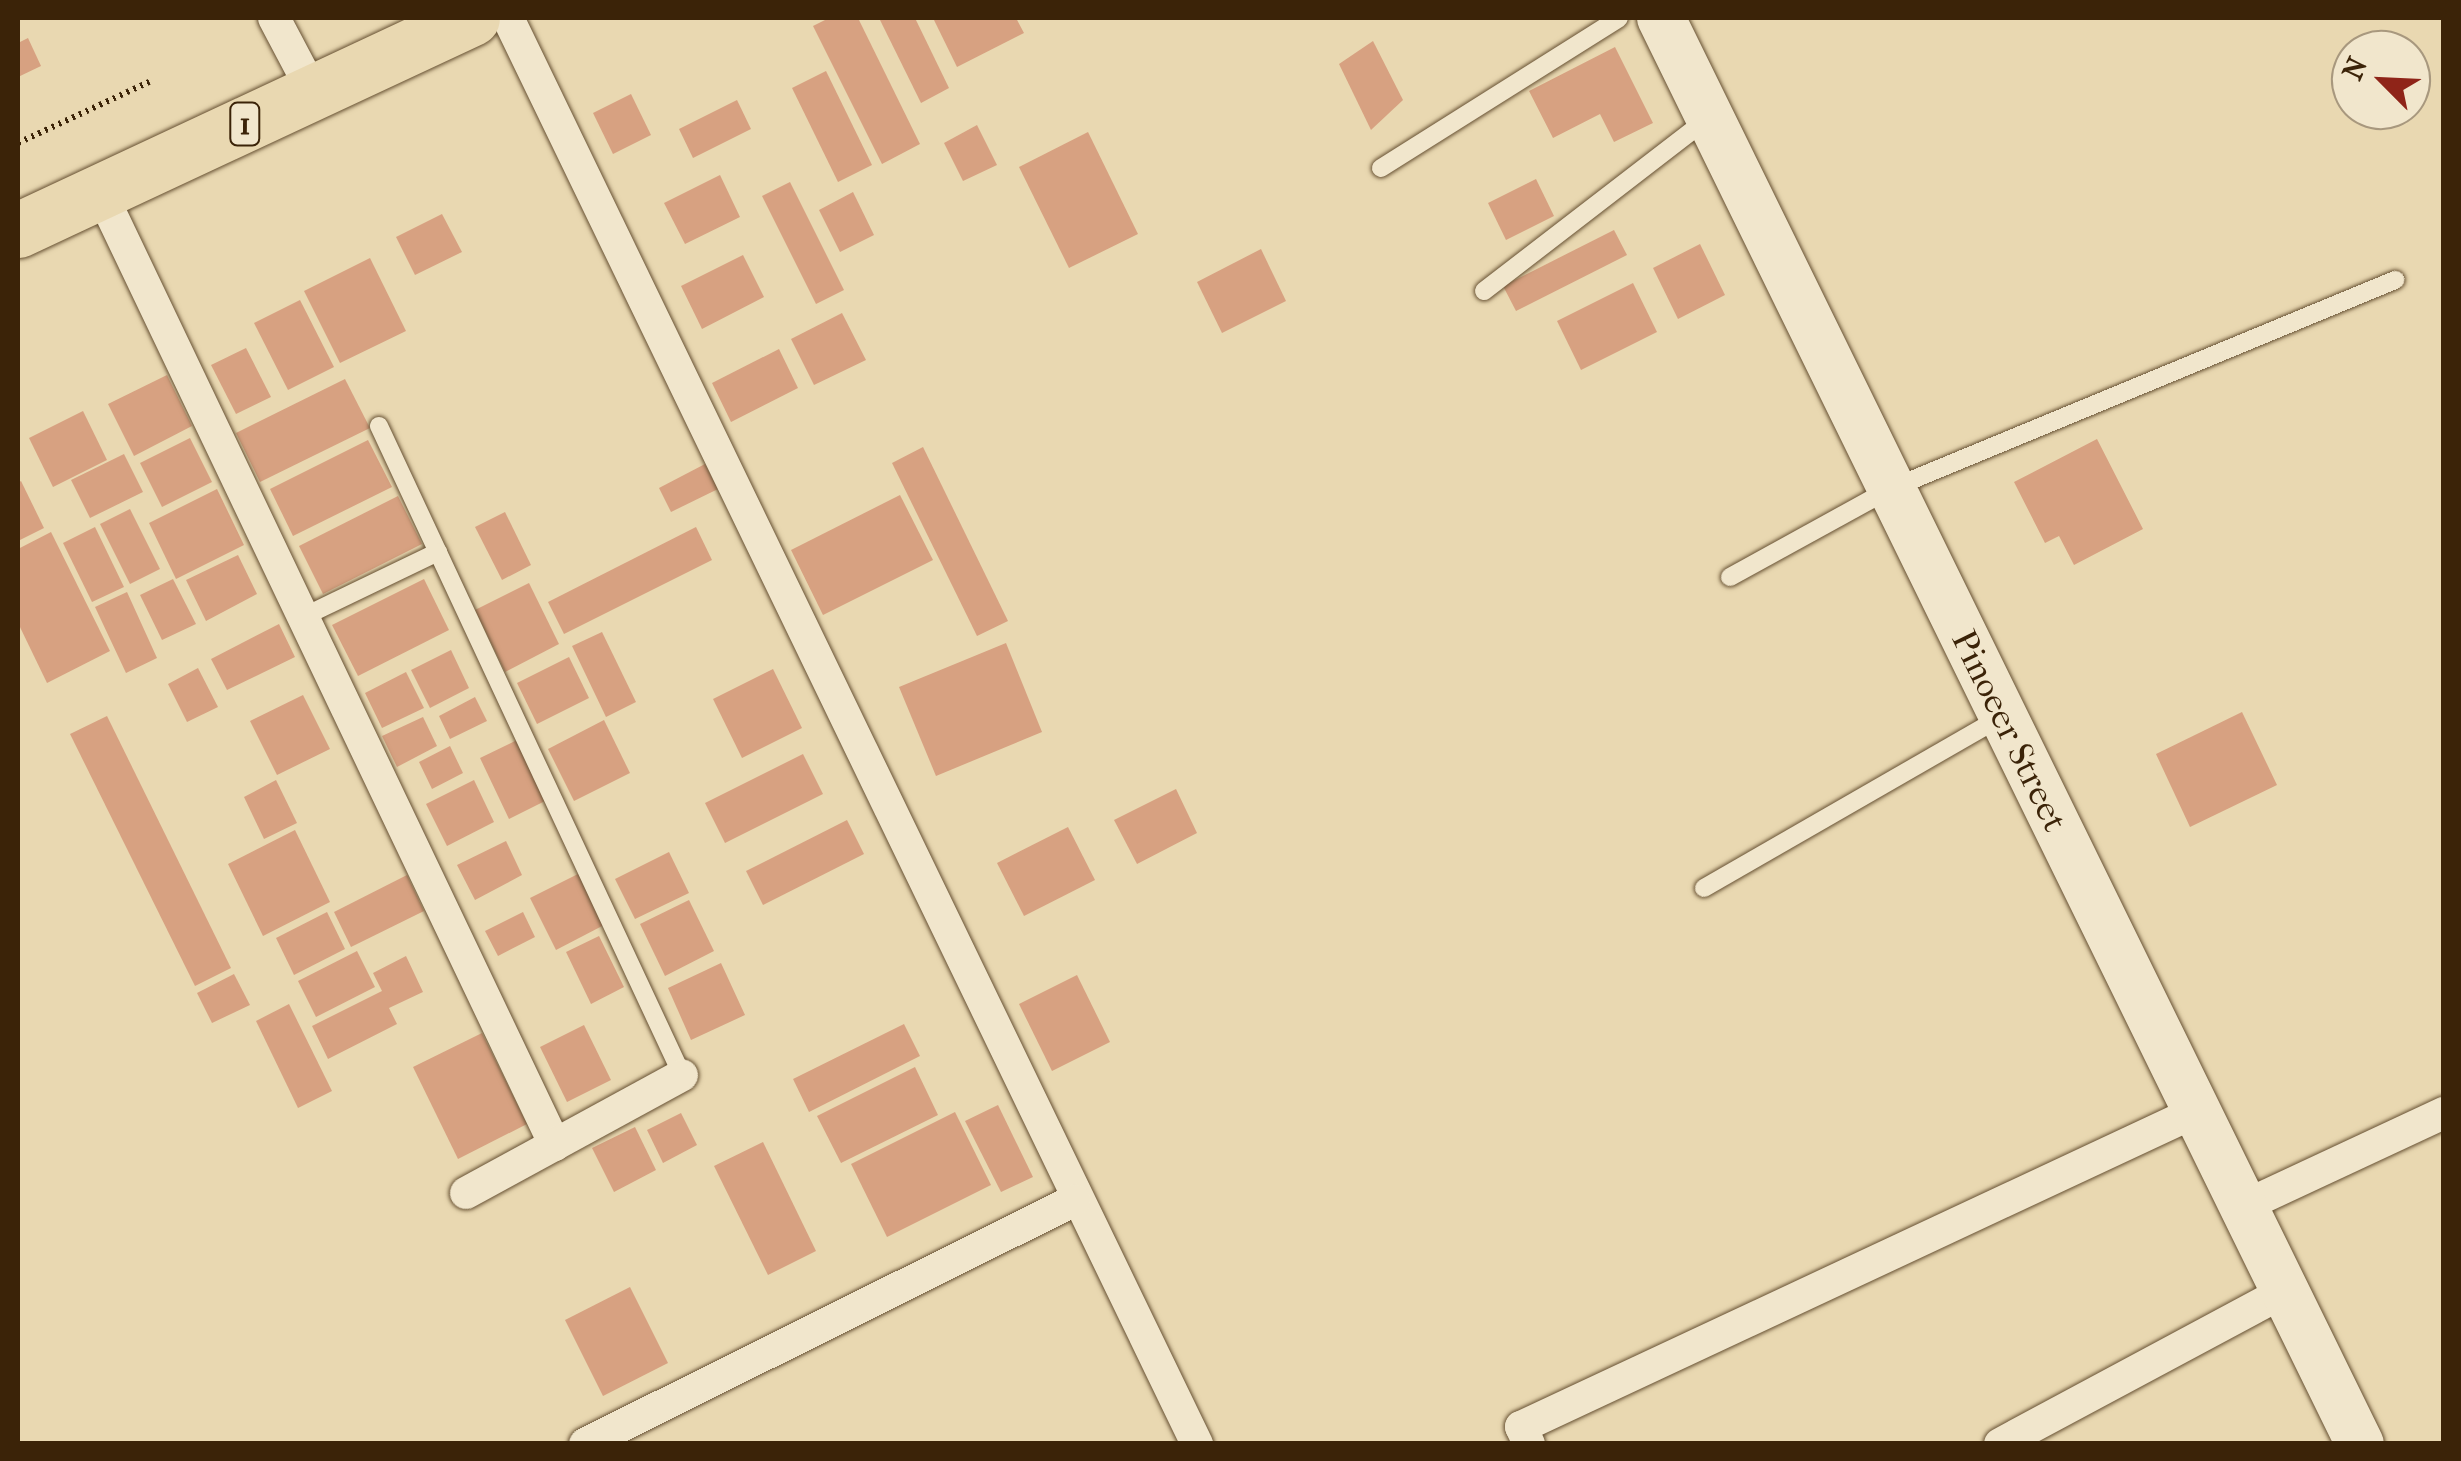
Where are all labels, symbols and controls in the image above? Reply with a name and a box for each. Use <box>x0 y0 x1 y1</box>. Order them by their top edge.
north arrow <box>2331 30 2431 130</box>
text: N <box>2336 52 2374 85</box>
road number: 1 <box>228 97 262 151</box>
street label: Pinoeer Street <box>1942 624 2076 838</box>

